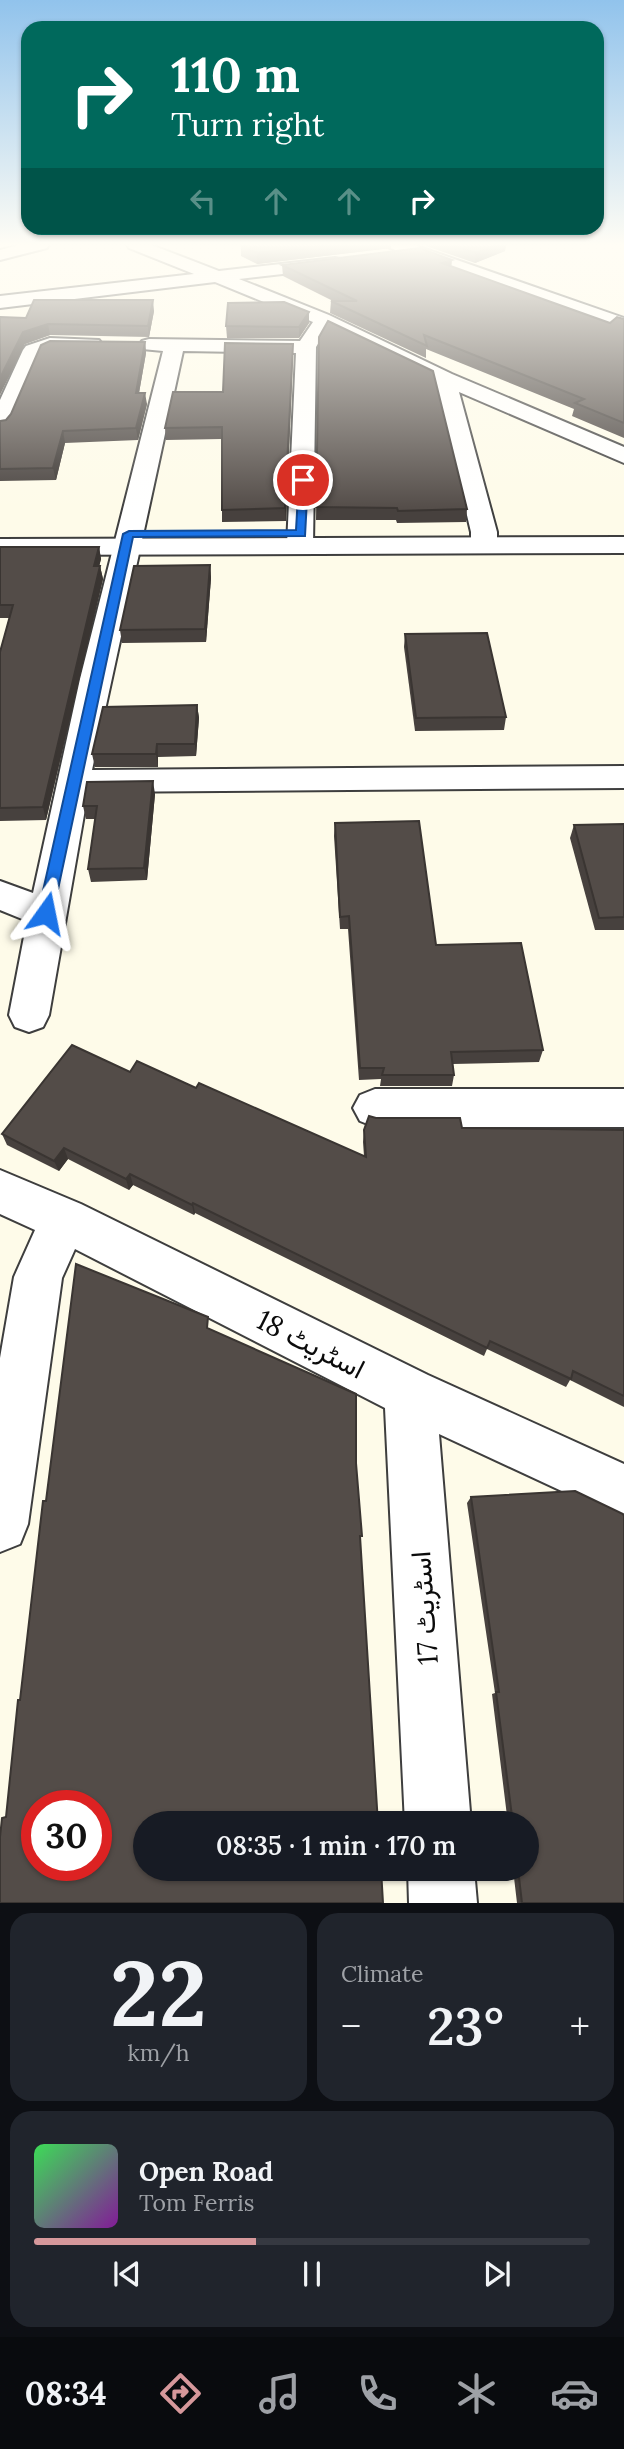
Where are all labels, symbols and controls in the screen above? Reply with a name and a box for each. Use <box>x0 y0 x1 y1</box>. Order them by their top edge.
text: 110 m <box>171 43 300 105</box>
icon: right <box>56 49 147 140</box>
text: Turn right <box>171 104 324 145</box>
icon: left <box>184 182 222 220</box>
icon: ahead <box>257 182 295 220</box>
icon: ahead <box>330 182 368 220</box>
icon: right <box>403 182 441 220</box>
pin <box>273 450 333 510</box>
icon: arrive <box>284 461 322 499</box>
position arrow <box>9 876 83 950</box>
street label: اسٹریٹ 18 <box>251 1301 371 1387</box>
street label: اسٹریٹ 17 <box>402 1550 446 1666</box>
speed limit sign: 30 <box>21 1790 112 1881</box>
text: 08:35 · 1 min · 170 m <box>216 1829 456 1862</box>
text: 22 <box>110 1934 207 2051</box>
text: Climate <box>341 1959 423 1988</box>
text: 23° <box>427 1993 504 2059</box>
text: − <box>341 2002 361 2050</box>
text: + <box>570 2002 590 2050</box>
text: km/h <box>127 2038 190 2067</box>
text: Open Road <box>139 2155 273 2188</box>
text: Tom Ferris <box>139 2188 254 2217</box>
icon: previous <box>108 2255 146 2293</box>
icon: pause <box>293 2255 331 2293</box>
icon: next <box>478 2255 516 2293</box>
icon: directions <box>156 2369 205 2418</box>
icon: music <box>255 2369 304 2418</box>
icon: phone <box>353 2369 402 2418</box>
icon: climate <box>452 2369 501 2418</box>
icon: car <box>550 2369 599 2418</box>
text: 08:34 <box>25 2373 107 2414</box>

